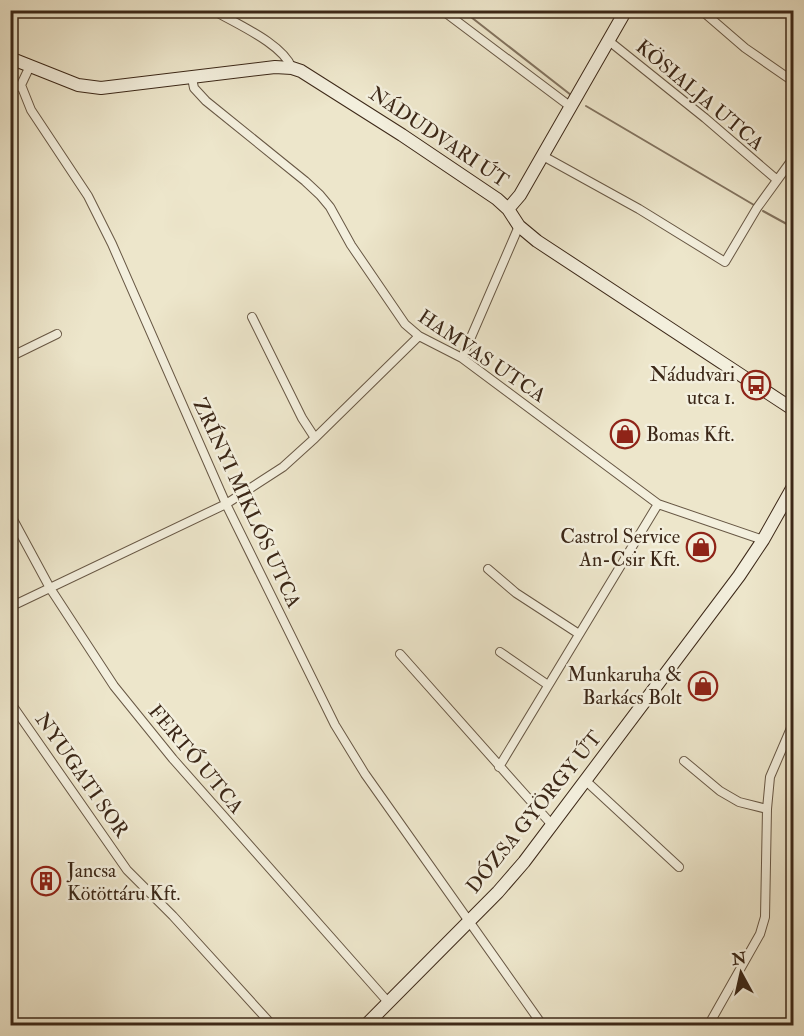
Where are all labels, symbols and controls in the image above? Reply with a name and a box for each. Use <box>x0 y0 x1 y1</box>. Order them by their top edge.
street label: KÖSIALJA UTCA <box>631 34 769 156</box>
street label: NÁDUDVARI ÚT <box>364 80 514 193</box>
street label: HAMVAS UTCA <box>413 304 551 408</box>
place label: Nádudvari utca 1. <box>650 362 735 410</box>
bus stop icon: Nádudvari utca 1. <box>740 369 772 401</box>
street label: ZRÍNYI MIKLÓS UTCA <box>187 394 308 612</box>
shop icon: Bomas Kft. <box>609 418 641 450</box>
place label: Bomas Kft. <box>646 422 734 447</box>
place label: Castrol Service An-Csir Kft. <box>560 524 680 572</box>
shop icon: Castrol Service An-Csir Kft. <box>685 531 717 563</box>
place label: Munkaruha & Barkács Bolt <box>567 662 683 710</box>
shop icon: Munkaruha & Barkács Bolt <box>687 670 719 702</box>
street label: FERTŐ UTCA <box>143 699 250 819</box>
street label: NYUGATI SOR <box>30 708 135 843</box>
street label: DÓZSA GYÖRGY ÚT <box>460 725 607 898</box>
place label: Jancsa Kötöttáru Kft. <box>66 858 180 906</box>
building icon: Jancsa Kötöttáru Kft. <box>30 865 62 897</box>
north arrow <box>711 943 771 1003</box>
text: N <box>730 948 748 970</box>

